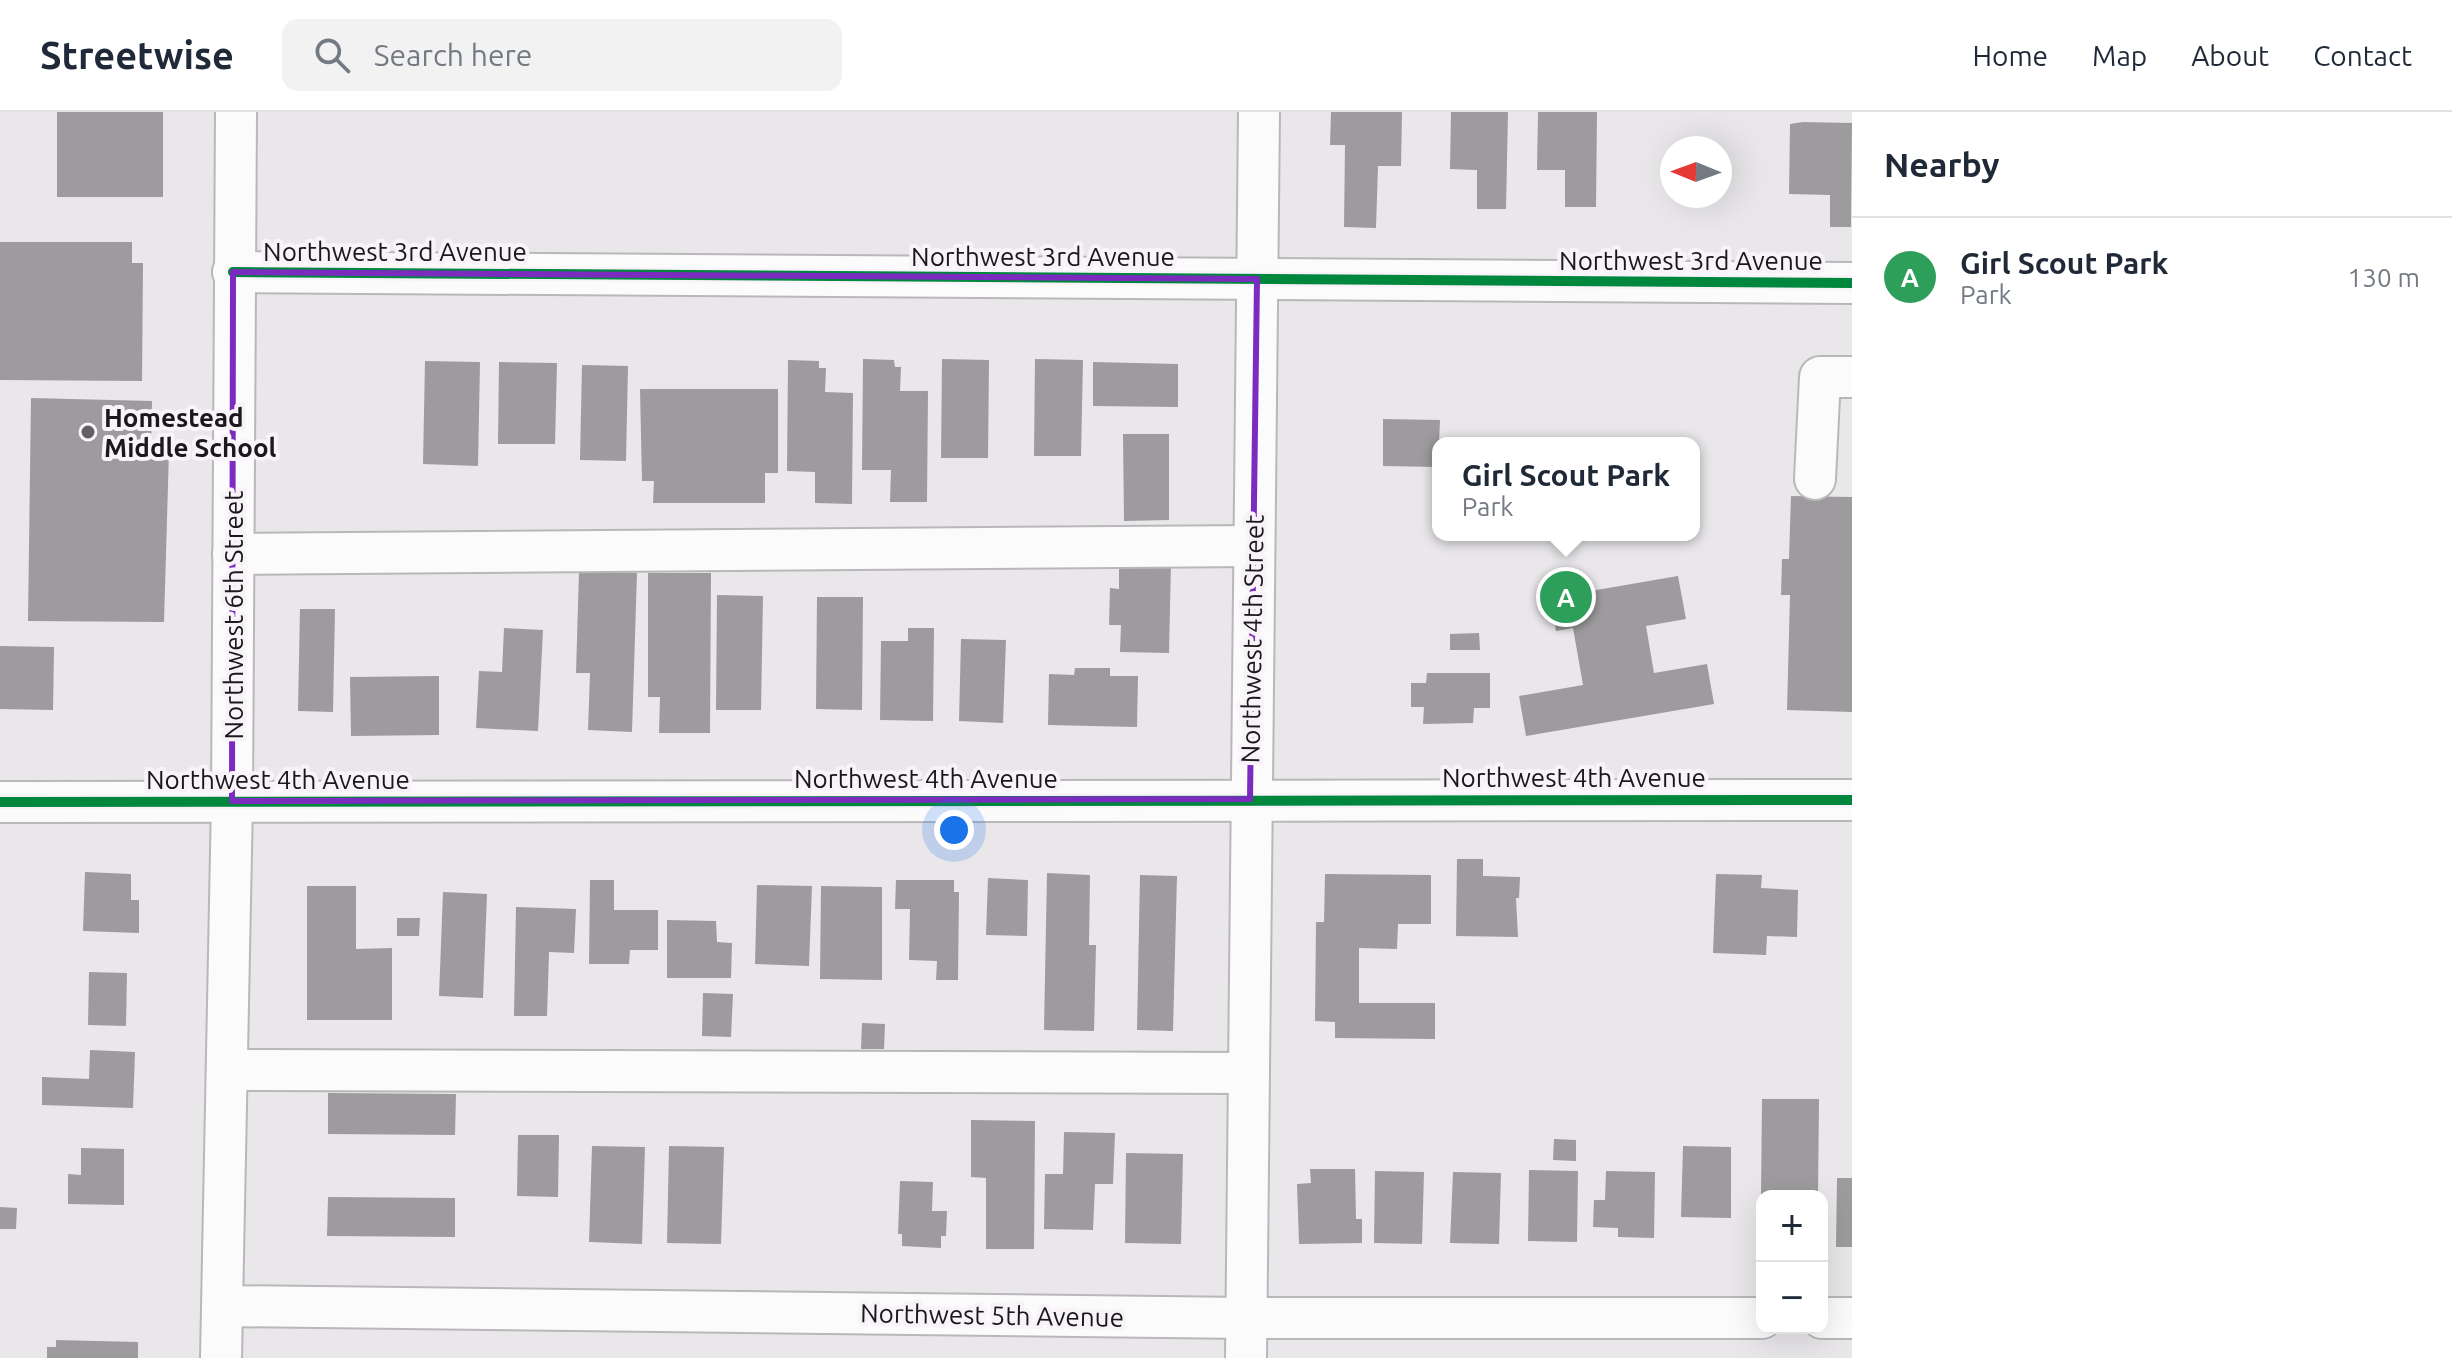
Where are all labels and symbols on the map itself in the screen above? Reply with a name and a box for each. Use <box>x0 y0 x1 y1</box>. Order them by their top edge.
north arrow <box>1660 136 1732 208</box>
street label: Northwest 3rd Avenue <box>263 237 527 266</box>
street label: Northwest 3rd Avenue <box>911 242 1175 271</box>
street label: Northwest 3rd Avenue <box>1559 246 1823 275</box>
place label: Homestead Middle School <box>104 403 277 462</box>
marker: Homestead Middle School <box>79 423 97 441</box>
street label: Northwest 6th Street <box>219 491 248 739</box>
street label: Northwest 4th Street <box>1235 514 1269 764</box>
pin: A <box>1540 567 1592 627</box>
street label: Northwest 4th Avenue <box>1442 763 1706 792</box>
street label: Northwest 4th Avenue <box>794 764 1058 793</box>
street label: Northwest 4th Avenue <box>146 765 410 794</box>
your location <box>934 810 974 850</box>
street label: Northwest 5th Avenue <box>860 1298 1124 1332</box>

